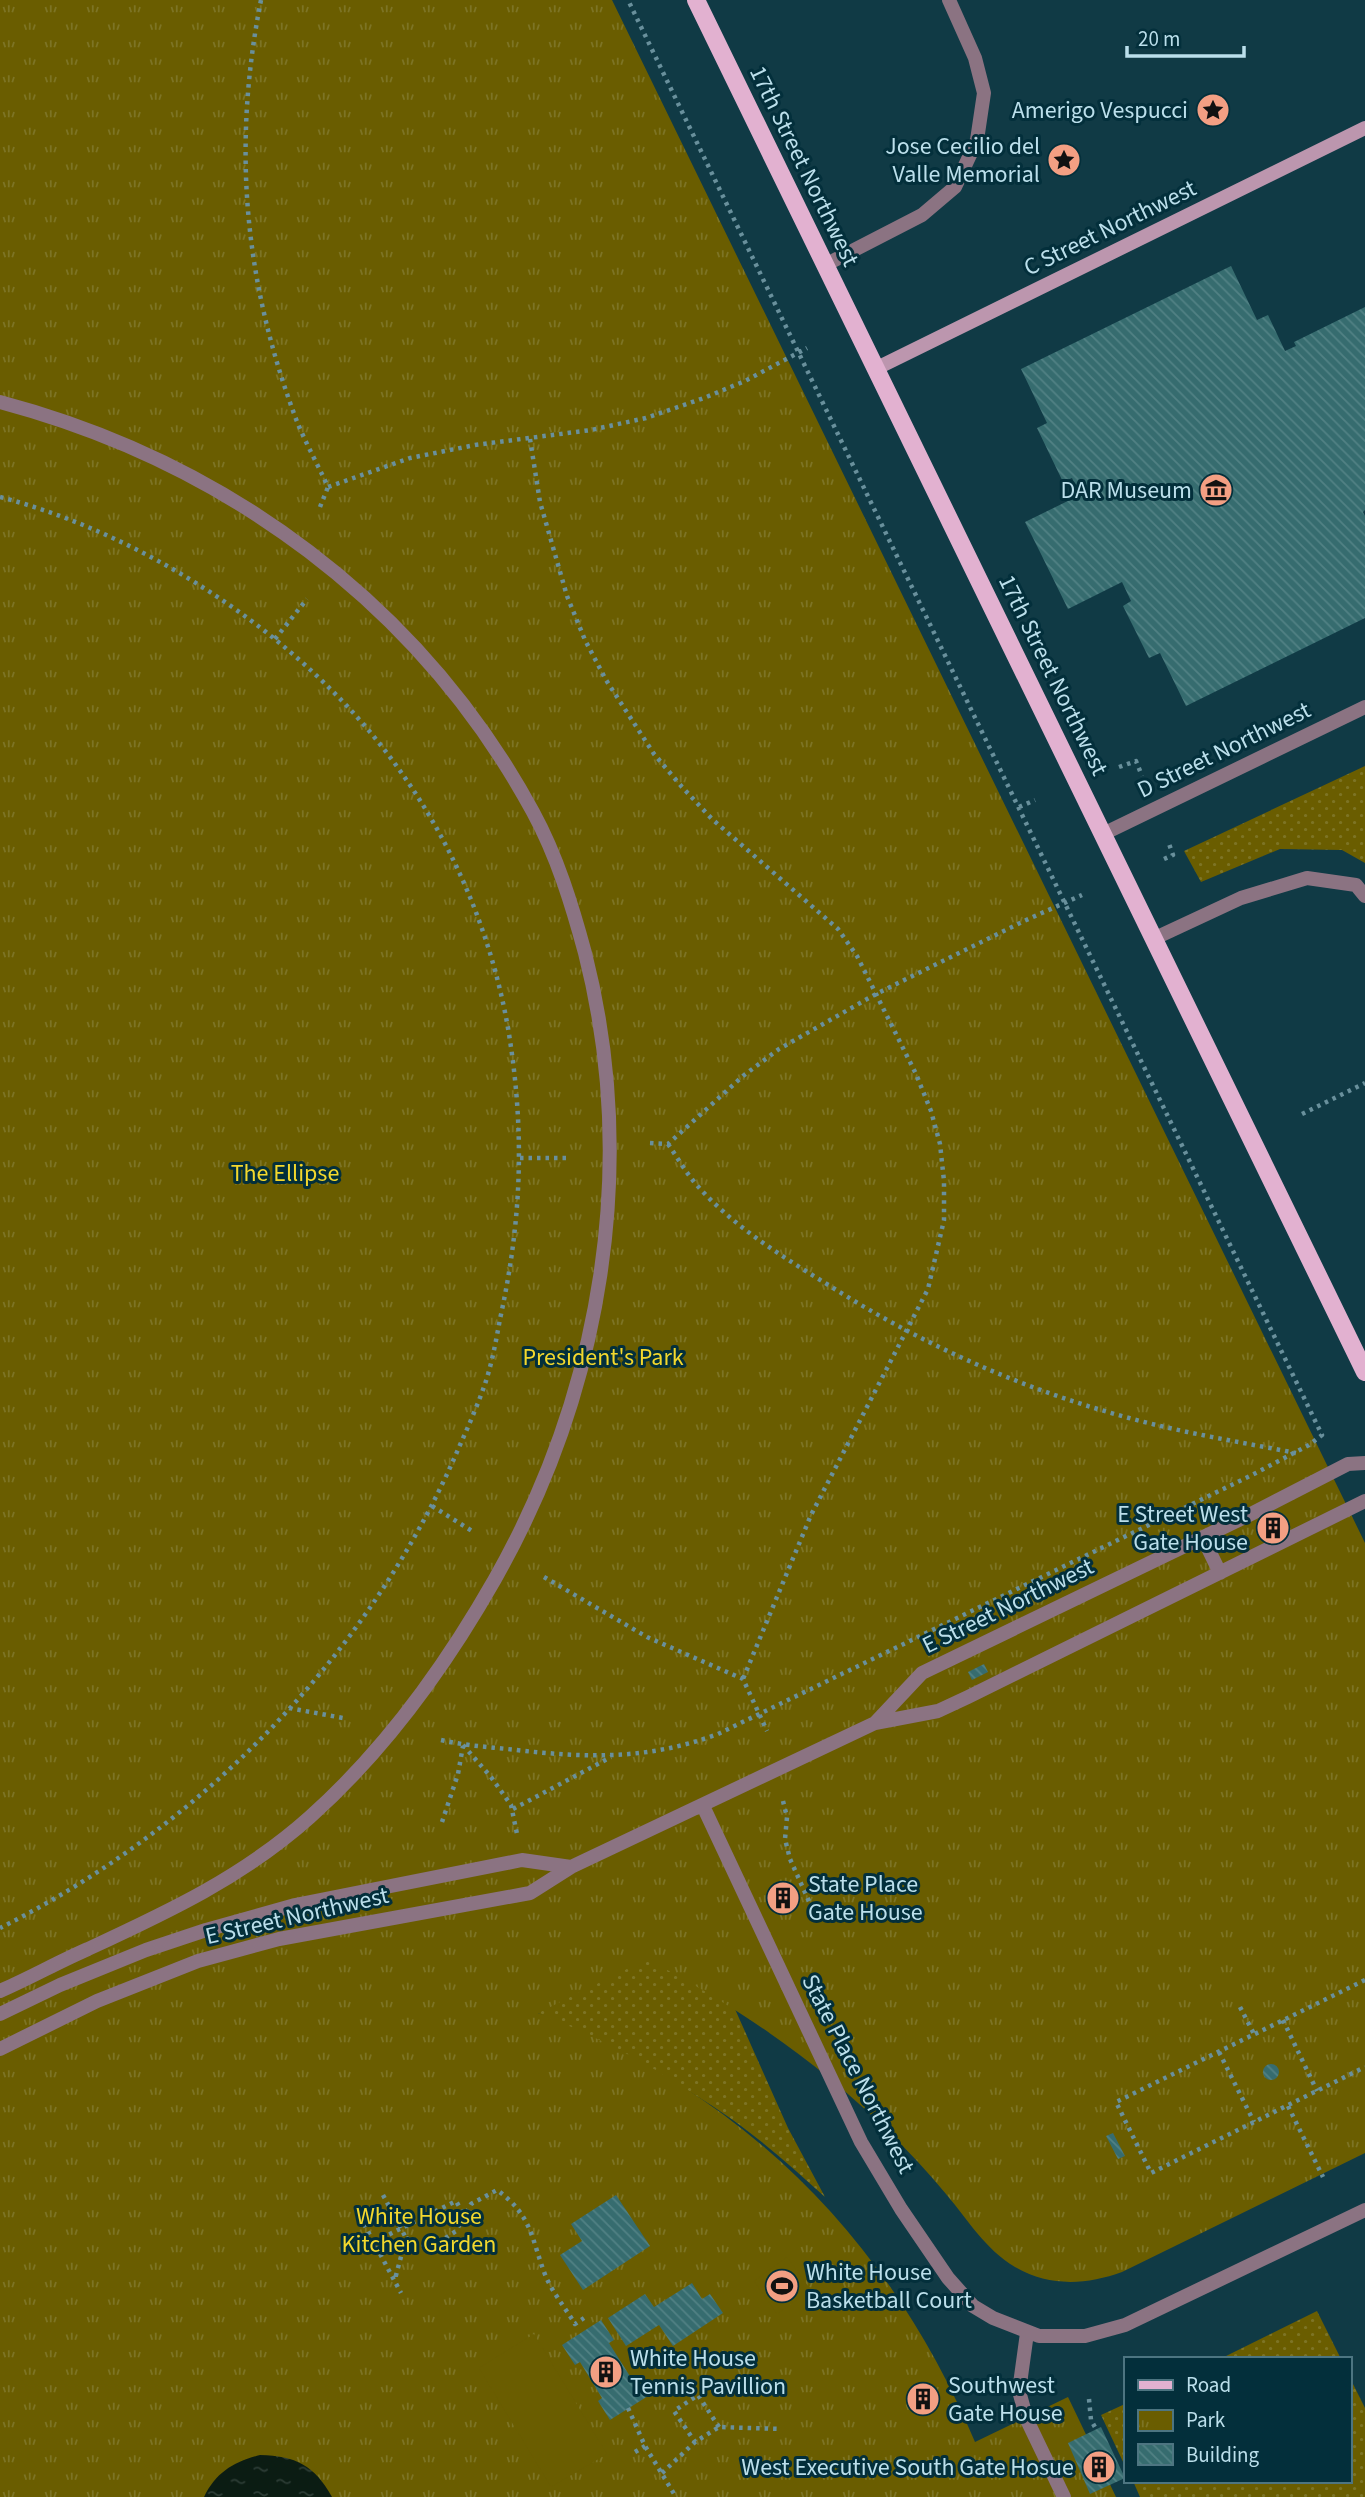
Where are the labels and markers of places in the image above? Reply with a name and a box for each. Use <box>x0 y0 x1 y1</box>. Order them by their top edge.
place icon: Amerigo Vespucci <box>1194 91 1232 129</box>
place label: Amerigo Vespucci <box>1012 93 1188 128</box>
place label: Jose Cecilio del Valle Memorial <box>885 129 1040 192</box>
place icon: Jose Cecilio del Valle Memorial <box>1045 141 1083 179</box>
museum icon: DAR Museum <box>1197 471 1235 509</box>
place label: DAR Museum <box>1061 473 1192 508</box>
place label: E Street West Gate House <box>1117 1497 1248 1560</box>
building icon: E Street West Gate House <box>1254 1509 1292 1547</box>
place label: State Place Gate House <box>808 1867 923 1930</box>
building icon: State Place Gate House <box>764 1879 802 1917</box>
place label: White House Basketball Court <box>806 2255 972 2318</box>
sports icon: White House Basketball Court <box>763 2267 801 2305</box>
place label: White House Tennis Pavillion <box>630 2341 786 2404</box>
building icon: White House Tennis Pavillion <box>587 2353 625 2391</box>
place label: Southwest Gate House <box>948 2368 1063 2431</box>
building icon: Southwest Gate House <box>904 2380 942 2418</box>
building icon: West Executive South Gate Hosue <box>1080 2448 1118 2486</box>
place label: West Executive South Gate Hosue <box>741 2450 1074 2485</box>

